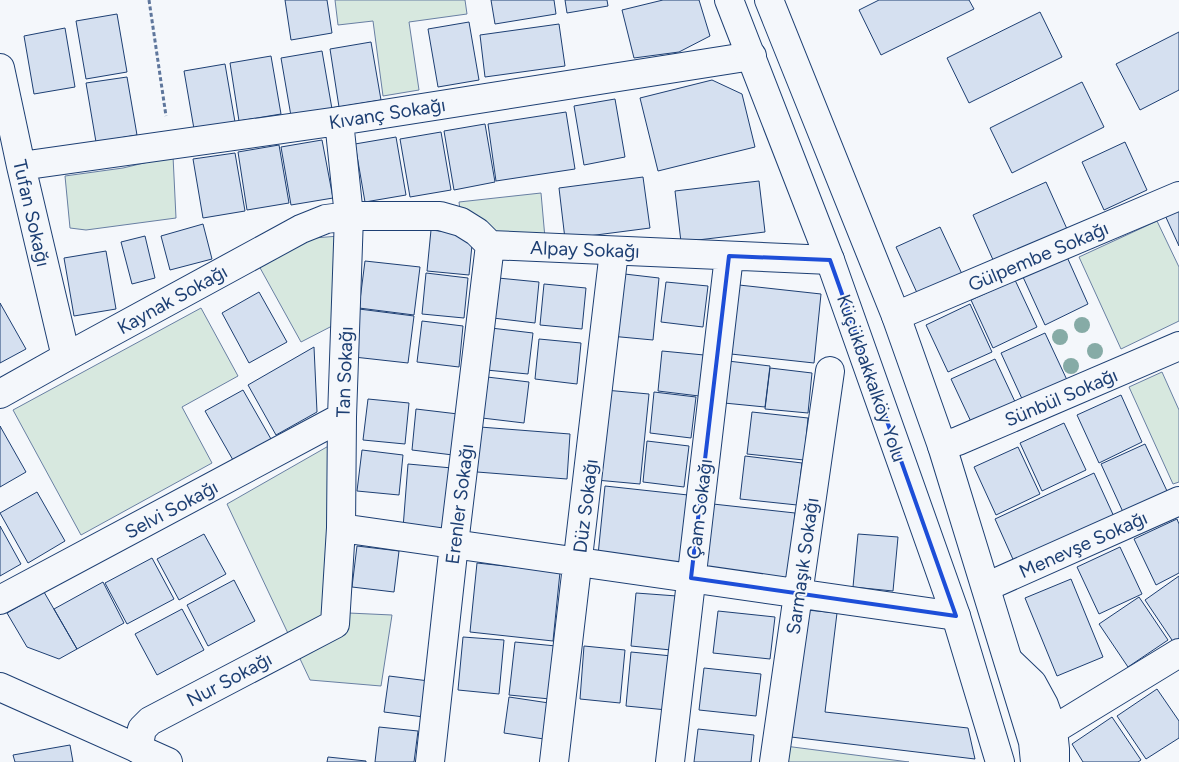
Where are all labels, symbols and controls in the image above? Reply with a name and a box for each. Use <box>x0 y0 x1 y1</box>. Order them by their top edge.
street label: Kıvanç Sokağı <box>327 93 447 134</box>
street label: Tufan Sokağı <box>8 157 55 269</box>
street label: Gülpembe Sokağı <box>965 217 1112 296</box>
street label: Alpay Sokağı <box>530 236 640 263</box>
street label: Kaynak Sokağı <box>113 260 231 339</box>
street label: Küçükbakkalköy Yolu <box>832 291 911 465</box>
street label: Tan Sokağı <box>331 326 358 418</box>
street label: Sünbül Sokağı <box>1001 363 1121 432</box>
street label: Erenler Sokağı <box>441 442 478 566</box>
street label: Çam Sokağı <box>682 457 717 561</box>
street label: Düz Sokağı <box>568 458 603 554</box>
street label: Selvi Sokağı <box>121 475 222 544</box>
street label: Sarmaşık Sokağı <box>782 496 823 636</box>
street label: Menevşe Sokağı <box>1015 506 1151 583</box>
street label: Nur Sokağı <box>183 647 276 712</box>

